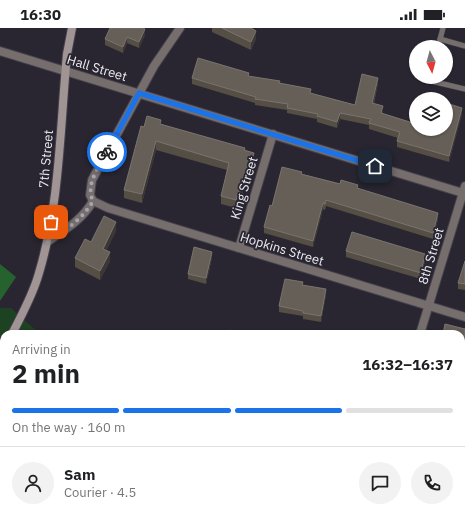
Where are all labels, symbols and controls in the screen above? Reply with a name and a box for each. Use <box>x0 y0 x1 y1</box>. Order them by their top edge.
text: 16:30 <box>20 5 61 24</box>
north arrow <box>409 40 453 84</box>
map controls <box>409 40 453 136</box>
street label: Hall Street <box>65 51 129 85</box>
button: layers <box>409 92 453 136</box>
street label: 7th Street <box>35 129 57 189</box>
courier <box>87 132 127 172</box>
icon: bike <box>96 141 118 163</box>
pin <box>358 149 392 183</box>
street label: King Street <box>226 155 262 221</box>
icon: home <box>364 155 386 177</box>
pin <box>34 205 68 239</box>
icon: bag <box>40 211 62 233</box>
street label: 8th Street <box>414 226 448 286</box>
street label: Hopkins Street <box>238 228 326 270</box>
text: Arriving in <box>12 341 71 358</box>
text: 16:32–16:37 <box>362 355 453 374</box>
text: 2 min <box>12 356 80 390</box>
text: On the way · 160 m <box>12 419 125 436</box>
button: person <box>12 462 54 504</box>
button: chat <box>359 462 401 504</box>
button: phone <box>411 462 453 504</box>
text: Sam <box>64 465 95 484</box>
text: Courier · 4.5 <box>64 484 136 501</box>

